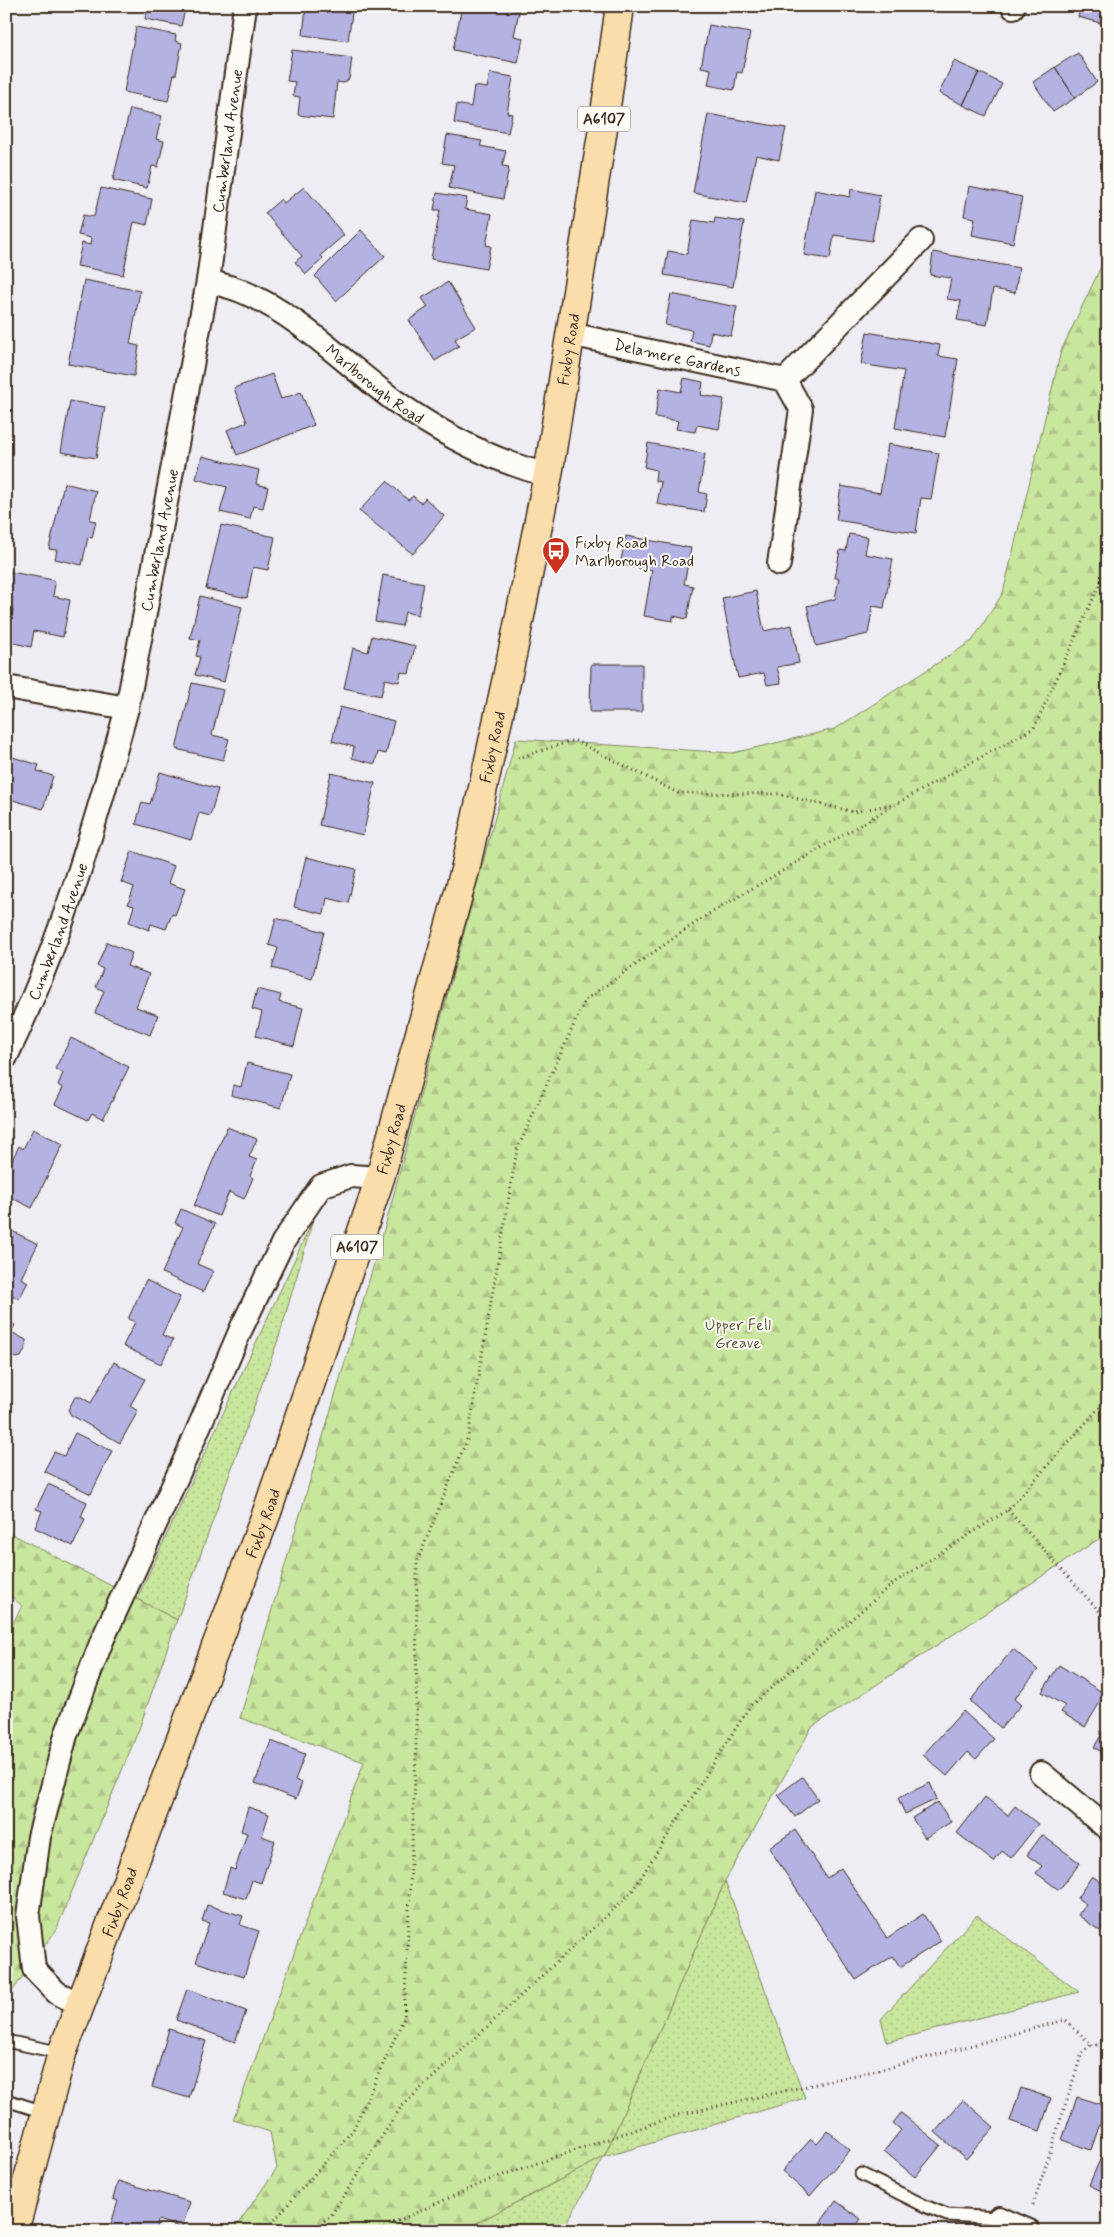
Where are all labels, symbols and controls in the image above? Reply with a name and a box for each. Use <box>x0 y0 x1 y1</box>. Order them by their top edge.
street label: Cumberland Avenue <box>208 68 248 214</box>
road number: A6107 <box>578 106 630 132</box>
street label: Fixby Road <box>553 312 585 387</box>
street label: Delamere Gardens <box>612 335 743 382</box>
street label: Marlborough Road <box>321 340 427 430</box>
street label: Cumberland Avenue <box>137 467 184 613</box>
place label: Fixby Road Marlborough Road <box>575 533 694 572</box>
bus stop icon: Fixby Road Marlborough Road <box>541 536 571 575</box>
street label: Fixby Road <box>475 709 511 785</box>
street label: Cumberland Avenue <box>24 860 93 1004</box>
street label: Fixby Road <box>372 1102 412 1177</box>
road number: A6107 <box>331 1234 383 1260</box>
park label: Upper Fell Greave <box>705 1315 771 1354</box>
street label: Fixby Road <box>241 1486 286 1561</box>
street label: Fixby Road <box>98 1865 143 1940</box>

